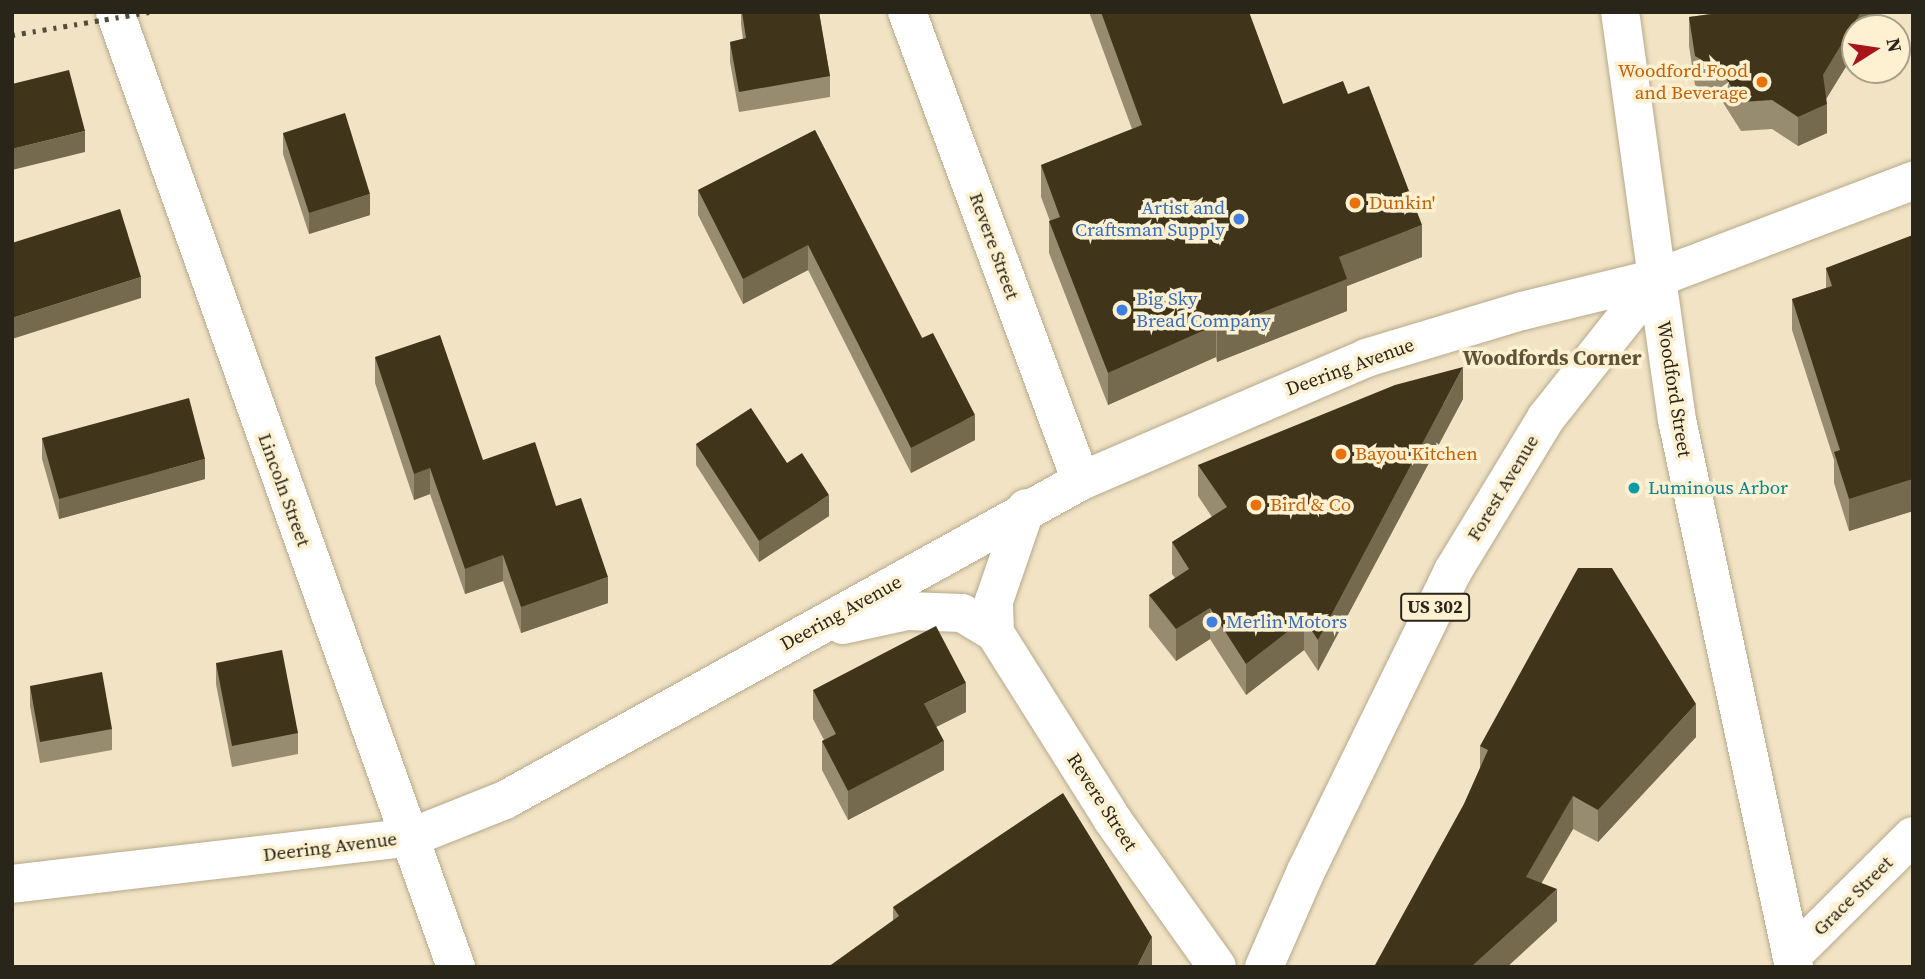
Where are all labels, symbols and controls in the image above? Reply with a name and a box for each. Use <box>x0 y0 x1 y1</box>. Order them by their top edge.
north arrow <box>1841 14 1911 84</box>
text: N <box>1880 36 1909 55</box>
place label: Woodford Food and Beverage <box>1618 60 1748 104</box>
marker: Woodford Food and Beverage <box>1754 74 1770 90</box>
street label: Revere Street <box>964 190 1024 302</box>
place label: Dunkin' <box>1369 192 1435 214</box>
marker: Dunkin' <box>1347 195 1363 211</box>
place label: Artist and Craftsman Supply <box>1075 197 1225 241</box>
marker: Artist and Craftsman Supply <box>1231 211 1247 227</box>
place label: Big Sky Bread Company <box>1136 288 1271 332</box>
marker: Big Sky Bread Company <box>1114 302 1130 318</box>
street label: Woodford Street <box>1652 319 1696 459</box>
street label: Deering Avenue <box>1283 333 1417 401</box>
district label: Woodfords Corner <box>1463 345 1641 371</box>
street label: Lincoln Street <box>253 430 315 550</box>
street label: Forest Avenue <box>1462 431 1544 545</box>
place label: Bayou Kitchen <box>1355 443 1478 465</box>
marker: Bayou Kitchen <box>1333 446 1349 462</box>
place label: Luminous Arbor <box>1648 477 1788 499</box>
marker: Luminous Arbor <box>1626 480 1642 496</box>
place label: Bird & Co <box>1270 494 1351 516</box>
marker: Bird & Co <box>1248 497 1264 513</box>
street label: Deering Avenue <box>777 570 905 656</box>
road number: US 302 <box>1400 592 1470 622</box>
place label: Merlin Motors <box>1226 611 1347 633</box>
marker: Merlin Motors <box>1204 614 1220 630</box>
street label: Revere Street <box>1062 749 1142 855</box>
street label: Deering Avenue <box>262 827 398 867</box>
street label: Grace Street <box>1809 852 1897 940</box>

